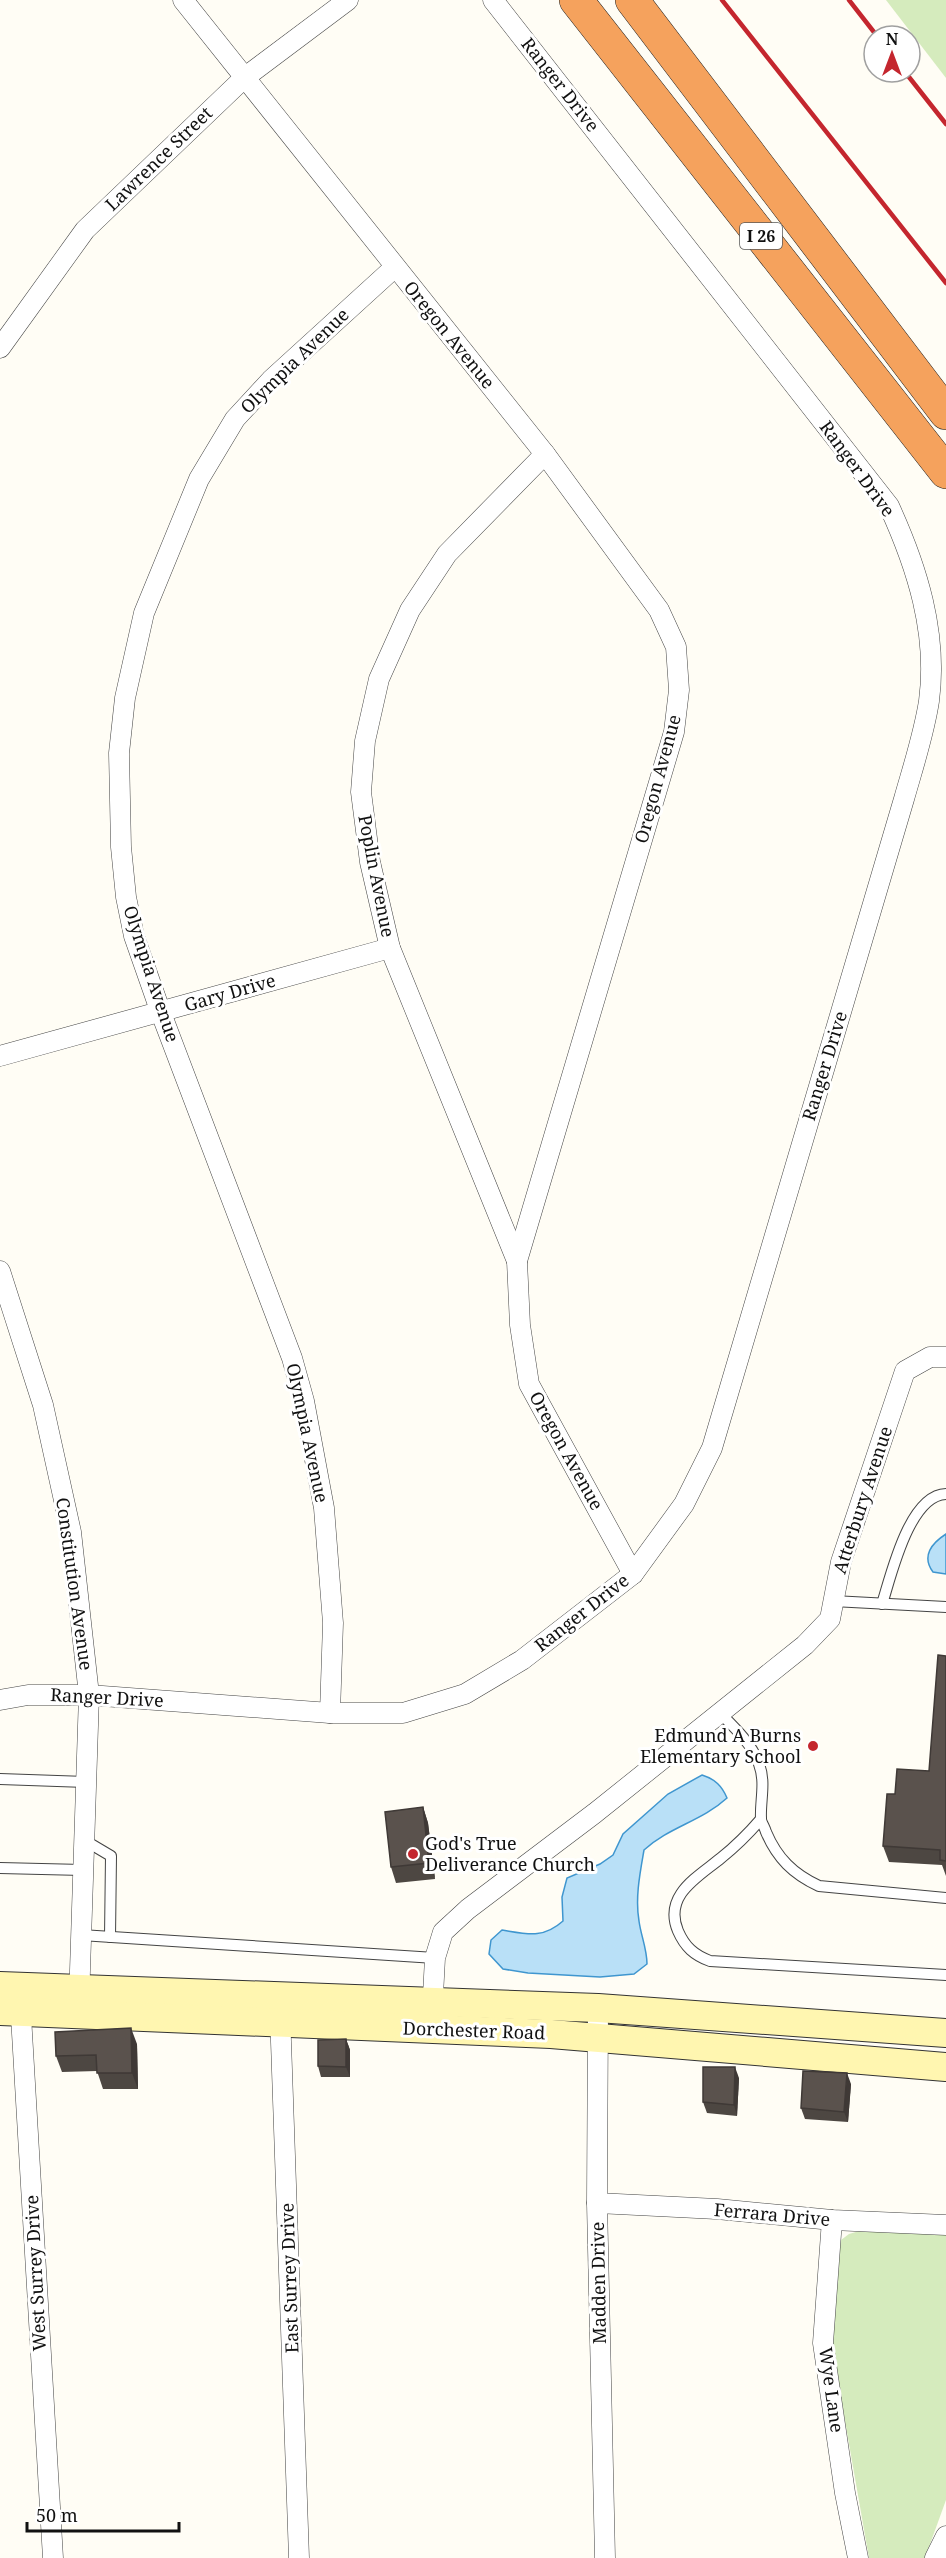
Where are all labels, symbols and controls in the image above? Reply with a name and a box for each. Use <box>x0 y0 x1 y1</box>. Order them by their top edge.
north arrow <box>862 24 922 84</box>
text: N <box>886 28 899 50</box>
street label: Ranger Drive <box>516 32 605 136</box>
street label: Lawrence Street <box>100 101 217 216</box>
road number: I 26 <box>740 223 782 249</box>
street label: Oregon Avenue <box>399 275 501 393</box>
street label: Olympia Avenue <box>235 302 354 418</box>
street label: Ranger Drive <box>815 415 901 521</box>
street label: Oregon Avenue <box>628 712 686 846</box>
street label: Poplin Avenue <box>353 813 401 939</box>
street label: Olympia Avenue <box>119 902 185 1045</box>
street label: Gary Drive <box>181 968 278 1016</box>
street label: Ranger Drive <box>796 1008 852 1123</box>
street label: Olympia Avenue <box>281 1361 334 1505</box>
street label: Oregon Avenue <box>524 1387 609 1514</box>
street label: Atterbury Avenue <box>827 1423 897 1576</box>
street label: Constitution Avenue <box>51 1496 99 1672</box>
street label: Ranger Drive <box>529 1568 633 1657</box>
street label: Ranger Drive <box>50 1682 164 1712</box>
place label: Edmund A Burns Elementary School <box>640 1723 801 1768</box>
marker: Edmund A Burns Elementary School <box>806 1739 820 1753</box>
place label: God's True Deliverance Church <box>425 1831 595 1876</box>
marker: God's True Deliverance Church <box>406 1847 420 1861</box>
street label: Dorchester Road <box>402 2016 546 2044</box>
street label: West Surrey Drive <box>19 2194 51 2352</box>
street label: Ferrara Drive <box>713 2197 831 2231</box>
street label: East Surrey Drive <box>274 2202 304 2354</box>
street label: Madden Drive <box>585 2222 611 2344</box>
street label: Wye Lane <box>814 2346 850 2434</box>
scale bar <box>27 2495 178 2533</box>
text: 50 m <box>36 2503 78 2527</box>

